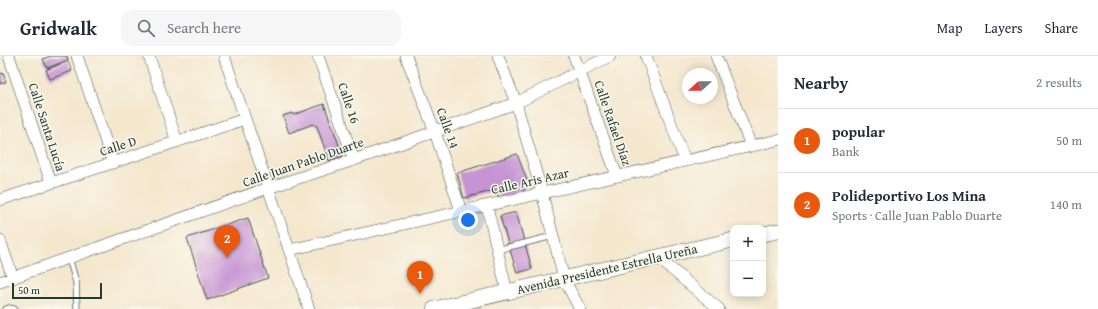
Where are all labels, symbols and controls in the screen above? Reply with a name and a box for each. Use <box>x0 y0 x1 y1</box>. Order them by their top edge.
search box <box>121 10 401 46</box>
text: Gridwalk <box>20 14 97 42</box>
icon: search <box>135 17 157 39</box>
text: Search here <box>167 17 241 38</box>
text: Map <box>937 18 963 38</box>
text: Layers <box>985 18 1023 38</box>
text: Share <box>1045 18 1078 38</box>
north arrow <box>682 68 718 104</box>
text: Nearby <box>794 70 848 95</box>
text: 2 results <box>1036 73 1082 92</box>
street label: Calle Rafael Díaz <box>589 78 637 169</box>
street label: Calle Santa Lucía <box>24 80 70 174</box>
street label: Calle 16 <box>333 80 365 126</box>
street label: Calle 14 <box>432 105 464 151</box>
text: popular <box>832 121 885 142</box>
street label: Calle D <box>97 131 139 161</box>
text: 1 <box>804 131 810 150</box>
text: 50 m <box>1056 131 1082 150</box>
street label: Calle Juan Pablo Duarte <box>240 132 366 192</box>
text: Bank <box>832 142 859 161</box>
street label: Calle Aris Azar <box>489 163 571 199</box>
text: Polideportivo Los Mina <box>832 185 986 206</box>
text: 2 <box>804 195 810 214</box>
text: 140 m <box>1050 195 1082 214</box>
text: Sports · Calle Juan Pablo Duarte <box>832 206 1002 225</box>
your location <box>458 210 478 230</box>
pin: 2 <box>214 225 240 258</box>
map controls <box>730 225 766 297</box>
button: + <box>730 225 766 261</box>
street label: Avenida Presidente Estrella Ureña <box>515 239 700 299</box>
pin: 1 <box>407 261 433 294</box>
button: − <box>730 261 766 297</box>
scale bar <box>12 281 102 300</box>
text: 50 m <box>18 282 40 298</box>

